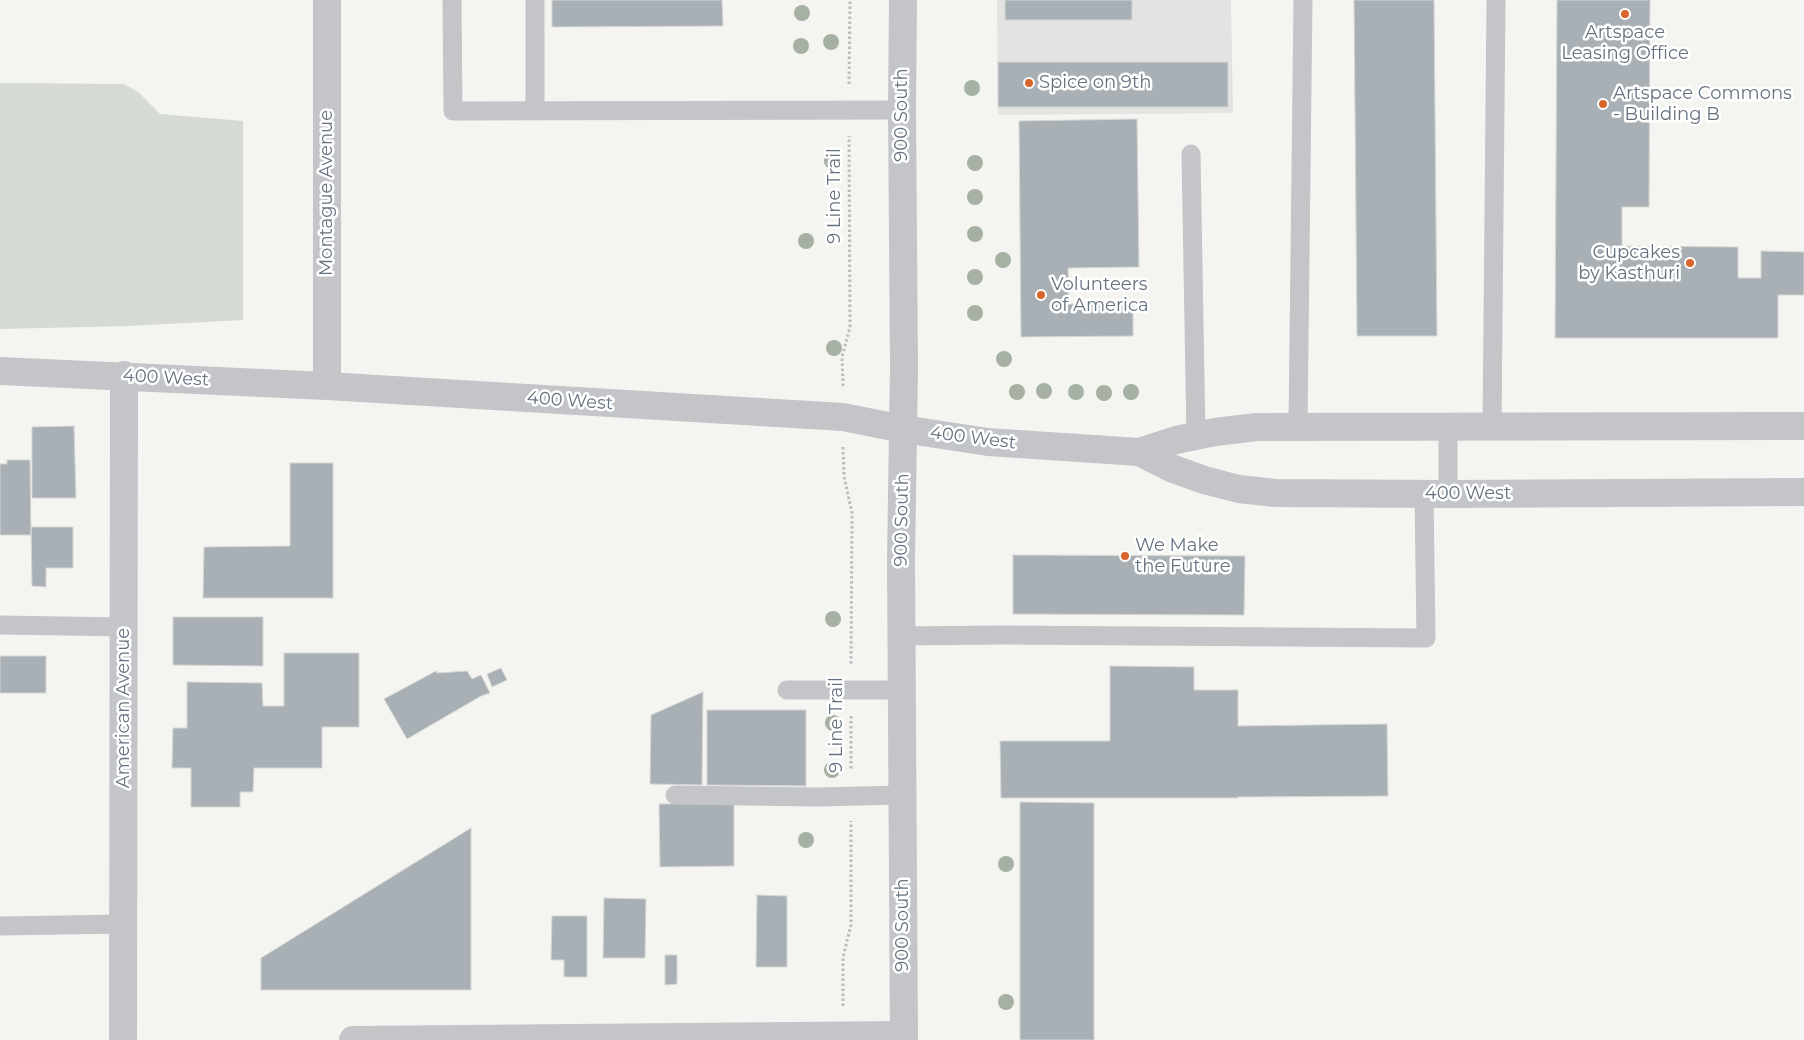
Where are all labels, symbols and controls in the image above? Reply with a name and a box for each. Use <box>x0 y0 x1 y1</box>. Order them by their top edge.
marker: Artspace Leasing Office <box>1619 8 1631 20</box>
place label: Artspace Leasing Office <box>1561 22 1689 64</box>
street label: 900 South <box>891 68 913 162</box>
place label: Spice on 9th <box>1039 72 1151 94</box>
marker: Spice on 9th <box>1023 77 1035 89</box>
place label: Artspace Commons - Building B <box>1613 83 1792 126</box>
marker: Artspace Commons - Building B <box>1597 98 1609 110</box>
street label: Montague Avenue <box>316 110 338 276</box>
street label: 9 Line Trail <box>824 148 846 244</box>
place label: Cupcakes by Kasthuri <box>1578 242 1680 284</box>
marker: Cupcakes by Kasthuri <box>1684 257 1696 269</box>
place label: Volunteers of America <box>1051 274 1149 316</box>
marker: Volunteers of America <box>1035 289 1047 301</box>
street label: 400 West <box>122 365 210 391</box>
street label: 400 West <box>526 387 614 415</box>
street label: 400 West <box>929 422 1017 454</box>
street label: 900 South <box>890 473 914 567</box>
street label: 400 West <box>1425 483 1511 505</box>
place label: We Make the Future <box>1135 535 1230 578</box>
marker: We Make the Future <box>1119 550 1131 562</box>
street label: American Avenue <box>113 628 135 788</box>
street label: 9 Line Trail <box>826 677 848 773</box>
street label: 900 South <box>892 878 914 972</box>

